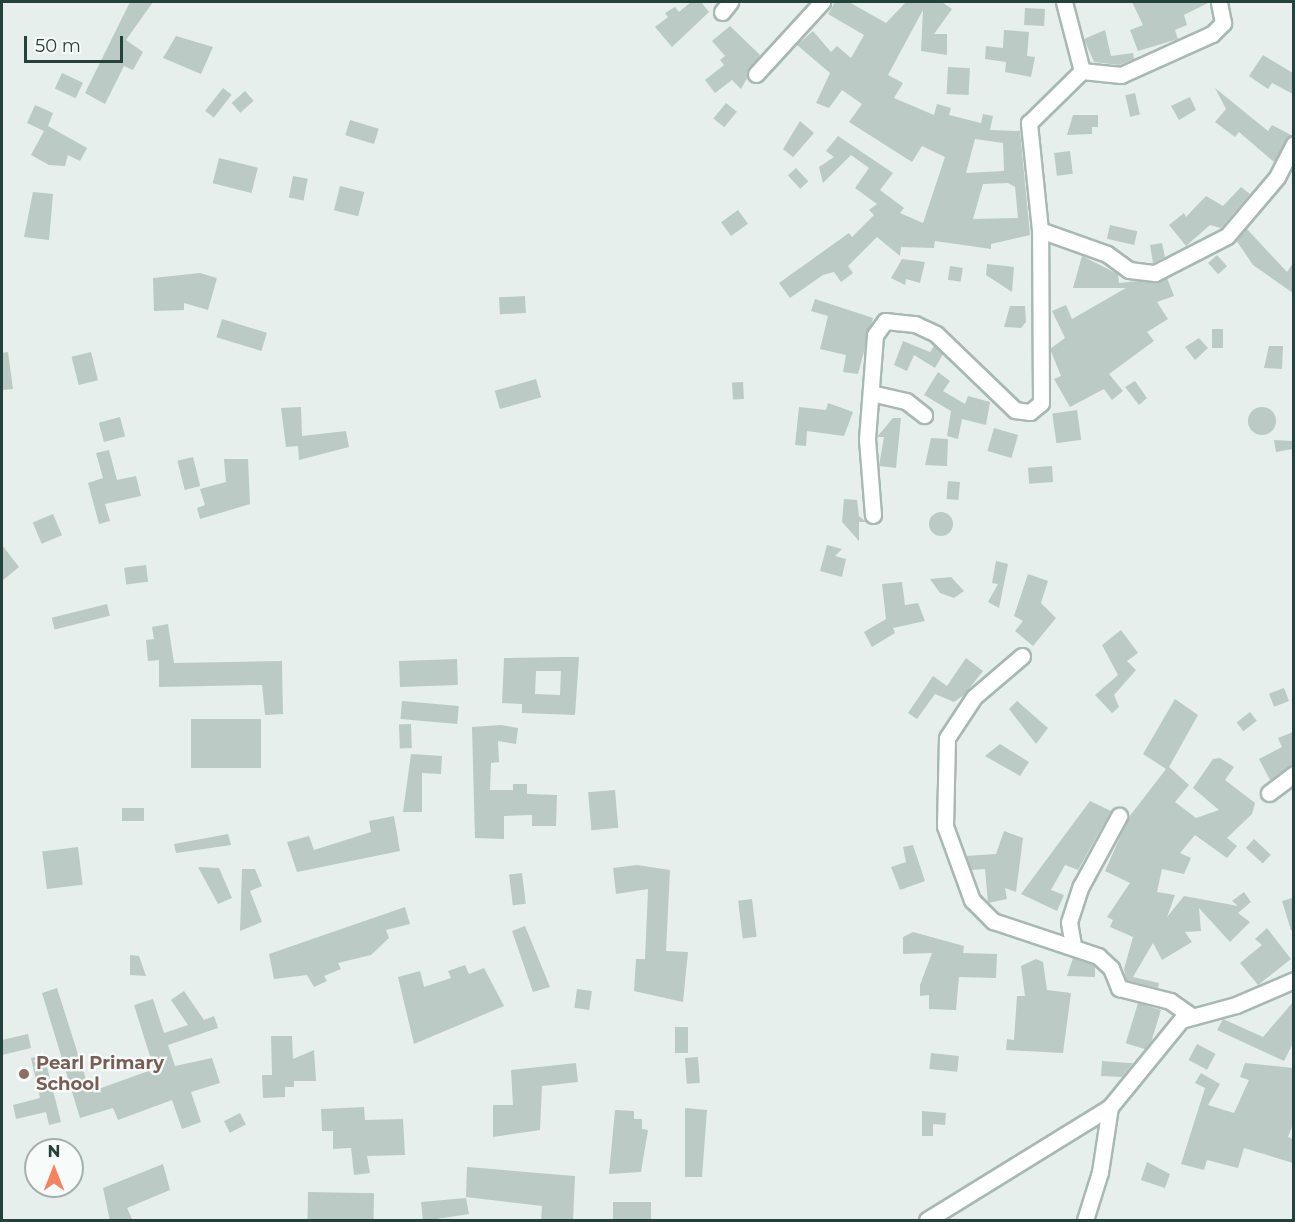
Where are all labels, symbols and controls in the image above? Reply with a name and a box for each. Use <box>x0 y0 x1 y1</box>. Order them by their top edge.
scale bar <box>27 24 126 62</box>
text: 50 m <box>35 35 81 57</box>
place label: Pearl Primary School <box>36 1053 164 1096</box>
marker: Pearl Primary School <box>17 1067 31 1081</box>
north arrow <box>24 1138 84 1198</box>
text: N <box>48 1142 60 1161</box>

